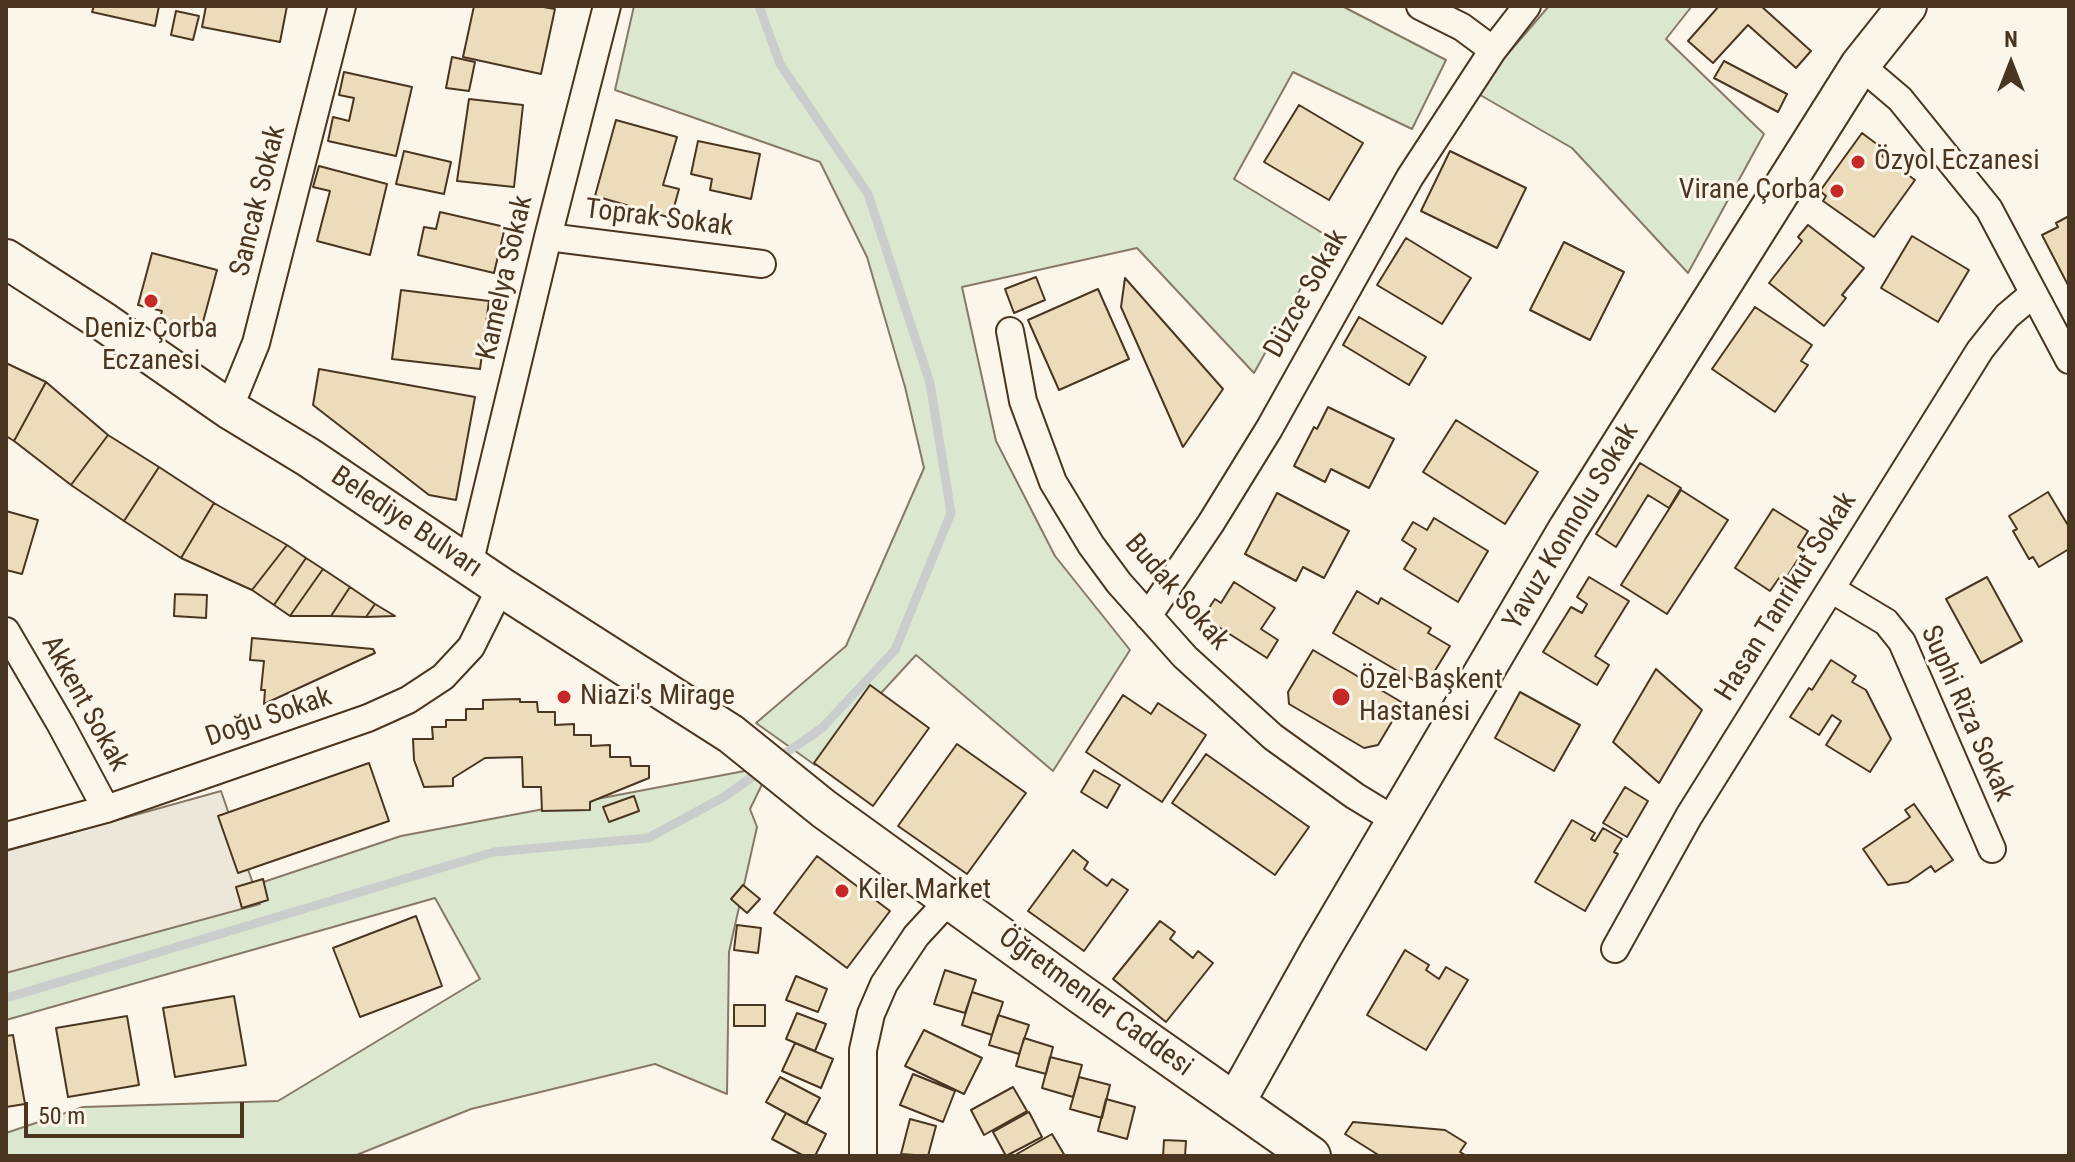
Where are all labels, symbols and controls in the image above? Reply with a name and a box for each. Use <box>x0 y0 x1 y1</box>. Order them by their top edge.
north arrow <box>1971 24 2051 104</box>
text: N <box>2004 27 2018 52</box>
street label: Sancak Sokak <box>224 122 294 280</box>
place label: Özyol Eczanesi <box>1874 145 2040 179</box>
marker: Özyol Eczanesi <box>1849 153 1867 171</box>
place label: Virane Çorba <box>1679 174 1821 208</box>
marker: Virane Çorba <box>1828 182 1846 200</box>
street label: Kamelya Sokak <box>471 192 541 364</box>
street label: Toprak Sokak <box>583 193 735 245</box>
street label: Düzce Sokak <box>1258 224 1356 364</box>
marker: Deniz Çorba Eczanesi <box>142 292 160 310</box>
place label: Deniz Çorba Eczanesi <box>84 313 218 379</box>
street label: Yavuz Konnolu Sokak <box>1497 418 1647 636</box>
street label: Belediye Bulvarı <box>324 460 488 586</box>
street label: Hasan Tanrikut Sokak <box>1709 486 1865 708</box>
street label: Budak Sokak <box>1117 528 1235 658</box>
street label: Suphi Riza Sokak <box>1912 621 2020 807</box>
street label: Akkent Sokak <box>33 630 135 778</box>
place label: Özel Başkent Hastanesi <box>1359 664 1503 730</box>
place label: Niazi's Mirage <box>580 680 735 714</box>
street label: Doğu Sokak <box>202 681 336 755</box>
marker: Özel Başkent Hastanesi <box>1330 686 1352 708</box>
marker: Niazi's Mirage <box>555 688 573 706</box>
place label: Kiler Market <box>858 874 991 908</box>
marker: Kiler Market <box>833 882 851 900</box>
street label: Öğretmenler Caddesi <box>991 921 1199 1085</box>
scale bar <box>28 1086 248 1136</box>
text: 50 m <box>38 1102 85 1130</box>

